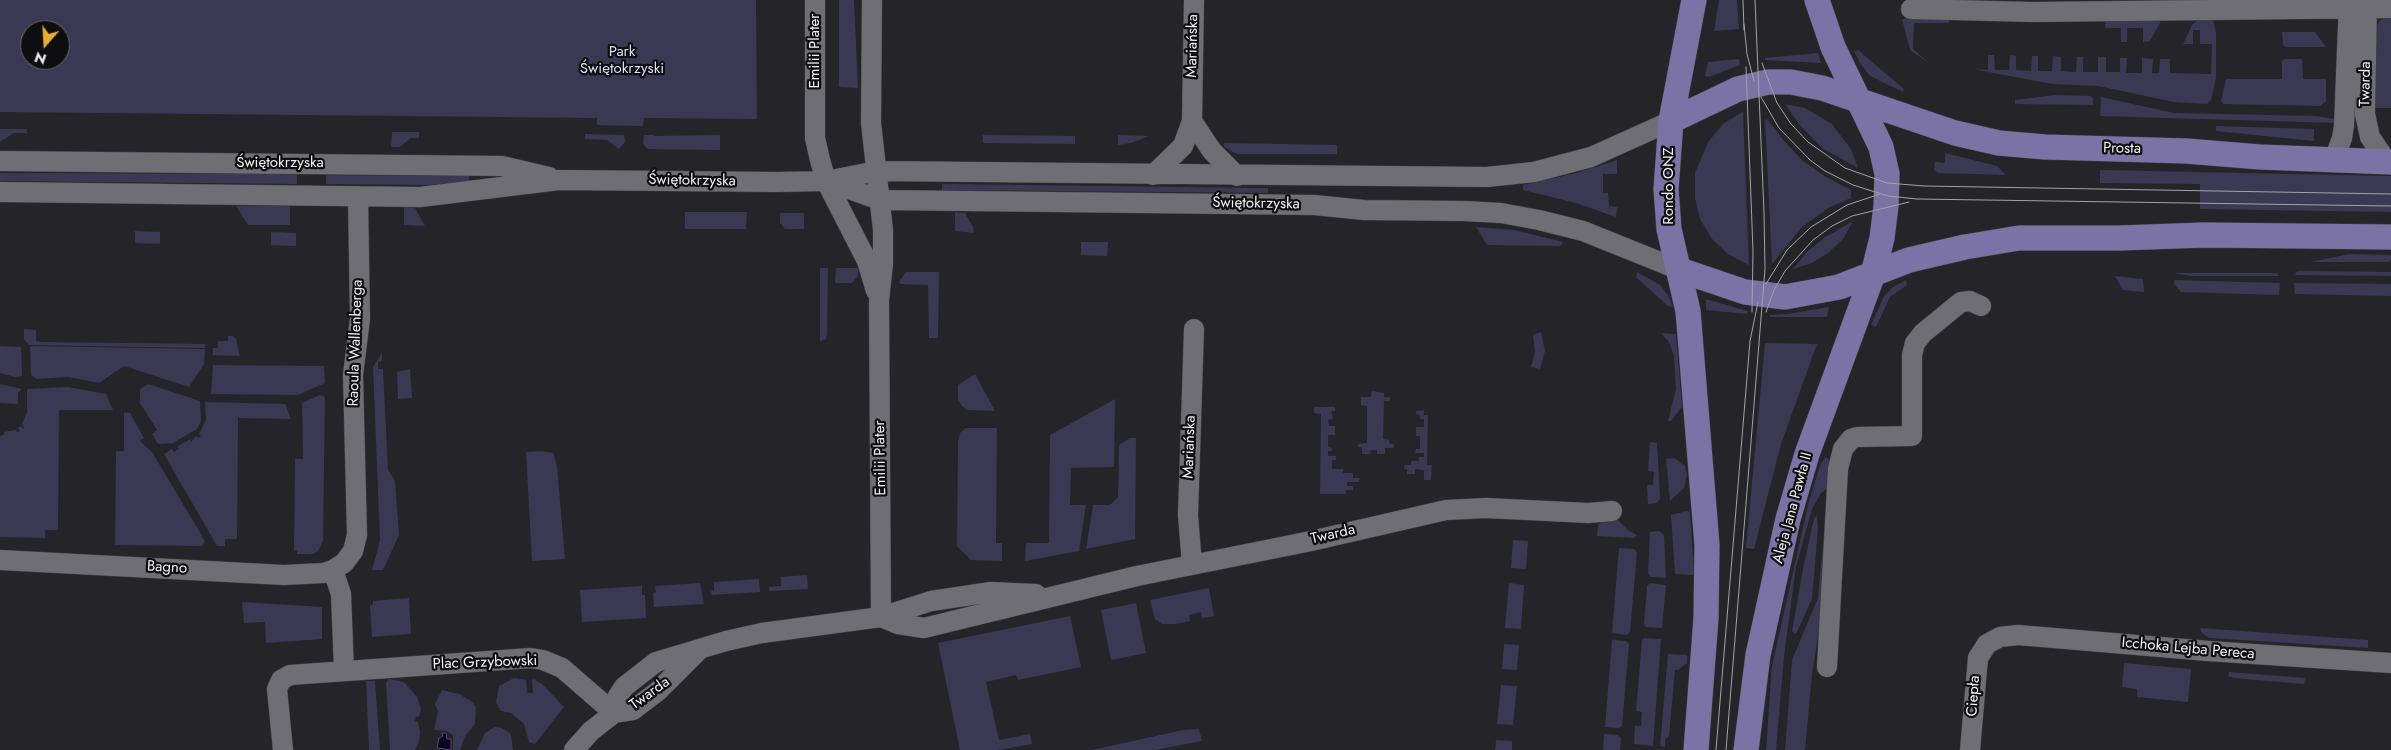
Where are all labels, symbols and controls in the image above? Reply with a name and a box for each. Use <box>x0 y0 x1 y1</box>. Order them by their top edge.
street label: Emilii Plater <box>806 14 824 88</box>
street label: Mariańska <box>1183 14 1203 78</box>
north arrow <box>20 20 70 70</box>
park label: Park Świętokrzyski <box>580 43 664 78</box>
text: N <box>32 47 49 70</box>
street label: Twarda <box>2357 61 2375 107</box>
street label: Prosta <box>2103 140 2141 158</box>
street label: Rondo ONZ <box>1660 147 1678 225</box>
street label: Świętokrzyska <box>236 154 324 172</box>
street label: Świętokrzyska <box>648 171 736 191</box>
street label: Świętokrzyska <box>1212 194 1300 214</box>
street label: Raoula Wallenberga <box>345 279 367 407</box>
street label: Mariańska <box>1180 415 1200 479</box>
street label: Emilii Plater <box>871 420 891 496</box>
street label: Aleja Jana Pawła II <box>1769 450 1817 566</box>
street label: Twarda <box>1309 521 1357 549</box>
street label: Bagno <box>146 558 188 578</box>
street label: Icchoka Lejba Pereca <box>2121 634 2255 664</box>
street label: Plac Grzybowski <box>432 652 538 674</box>
street label: Twarda <box>627 674 673 714</box>
street label: Ciepła <box>1964 675 1984 717</box>

